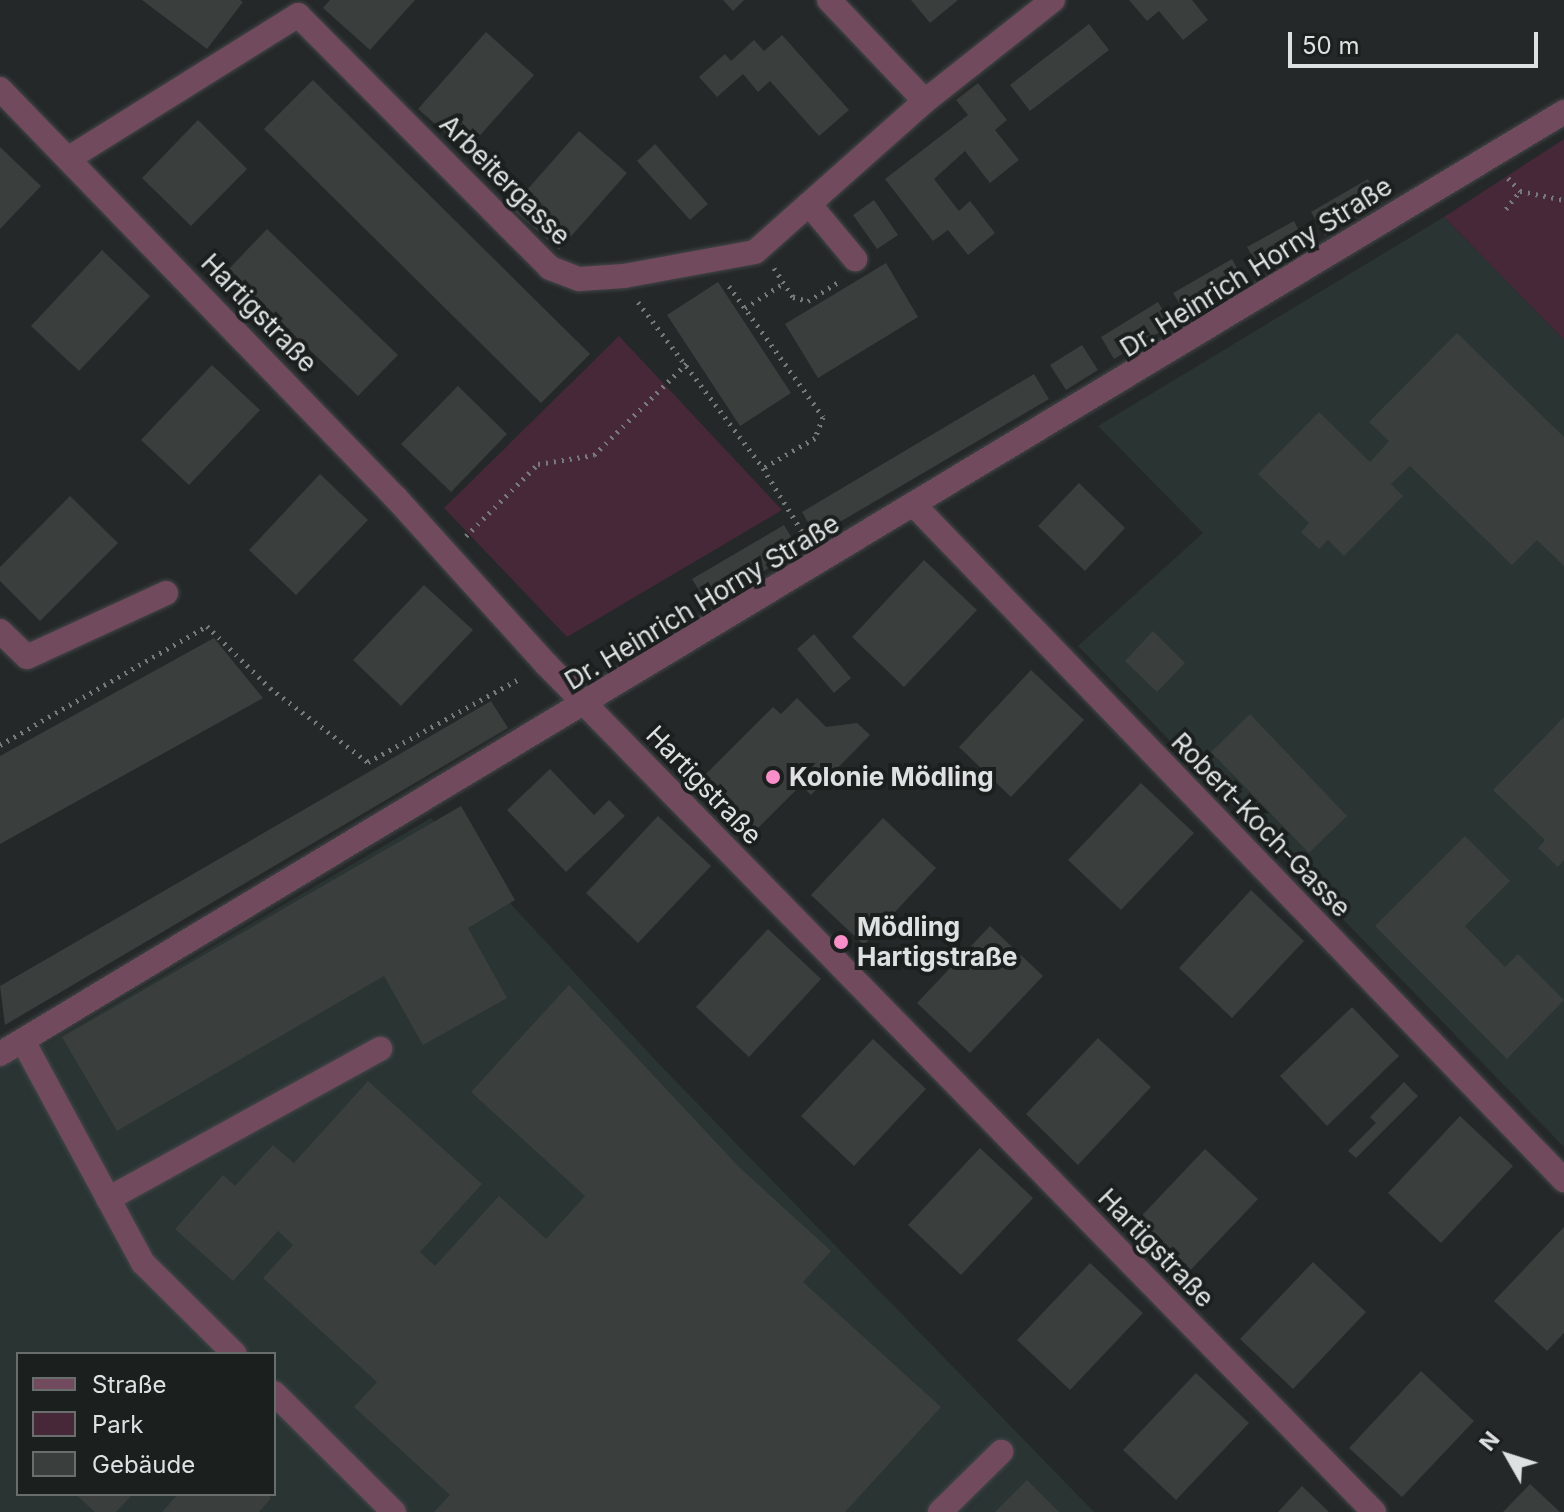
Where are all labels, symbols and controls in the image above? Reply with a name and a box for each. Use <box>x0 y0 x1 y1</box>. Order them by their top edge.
scale bar <box>1292 16 1542 66</box>
text: 50 m <box>1302 31 1360 60</box>
street label: Arbeitergasse <box>433 108 577 252</box>
street label: Dr. Heinrich Horny Straße <box>1114 170 1398 364</box>
street label: Hartigstraße <box>195 247 323 379</box>
street label: Dr. Heinrich Horny Straße <box>559 508 845 696</box>
street label: Hartigstraße <box>640 719 768 851</box>
street label: Robert-Koch-Gasse <box>1165 726 1357 924</box>
place label: Kolonie Mödling <box>789 761 994 793</box>
marker: Kolonie Mödling <box>764 768 782 786</box>
place label: Mödling Hartigstraße <box>857 911 1018 972</box>
marker: Mödling Hartigstraße <box>832 933 850 951</box>
street label: Hartigstraße <box>1092 1182 1220 1314</box>
legend <box>16 1352 276 1496</box>
text: Straße <box>92 1370 167 1399</box>
text: Park <box>92 1410 143 1439</box>
north arrow <box>1468 1416 1548 1496</box>
text: N <box>1474 1426 1505 1456</box>
text: Gebäude <box>92 1450 195 1479</box>

